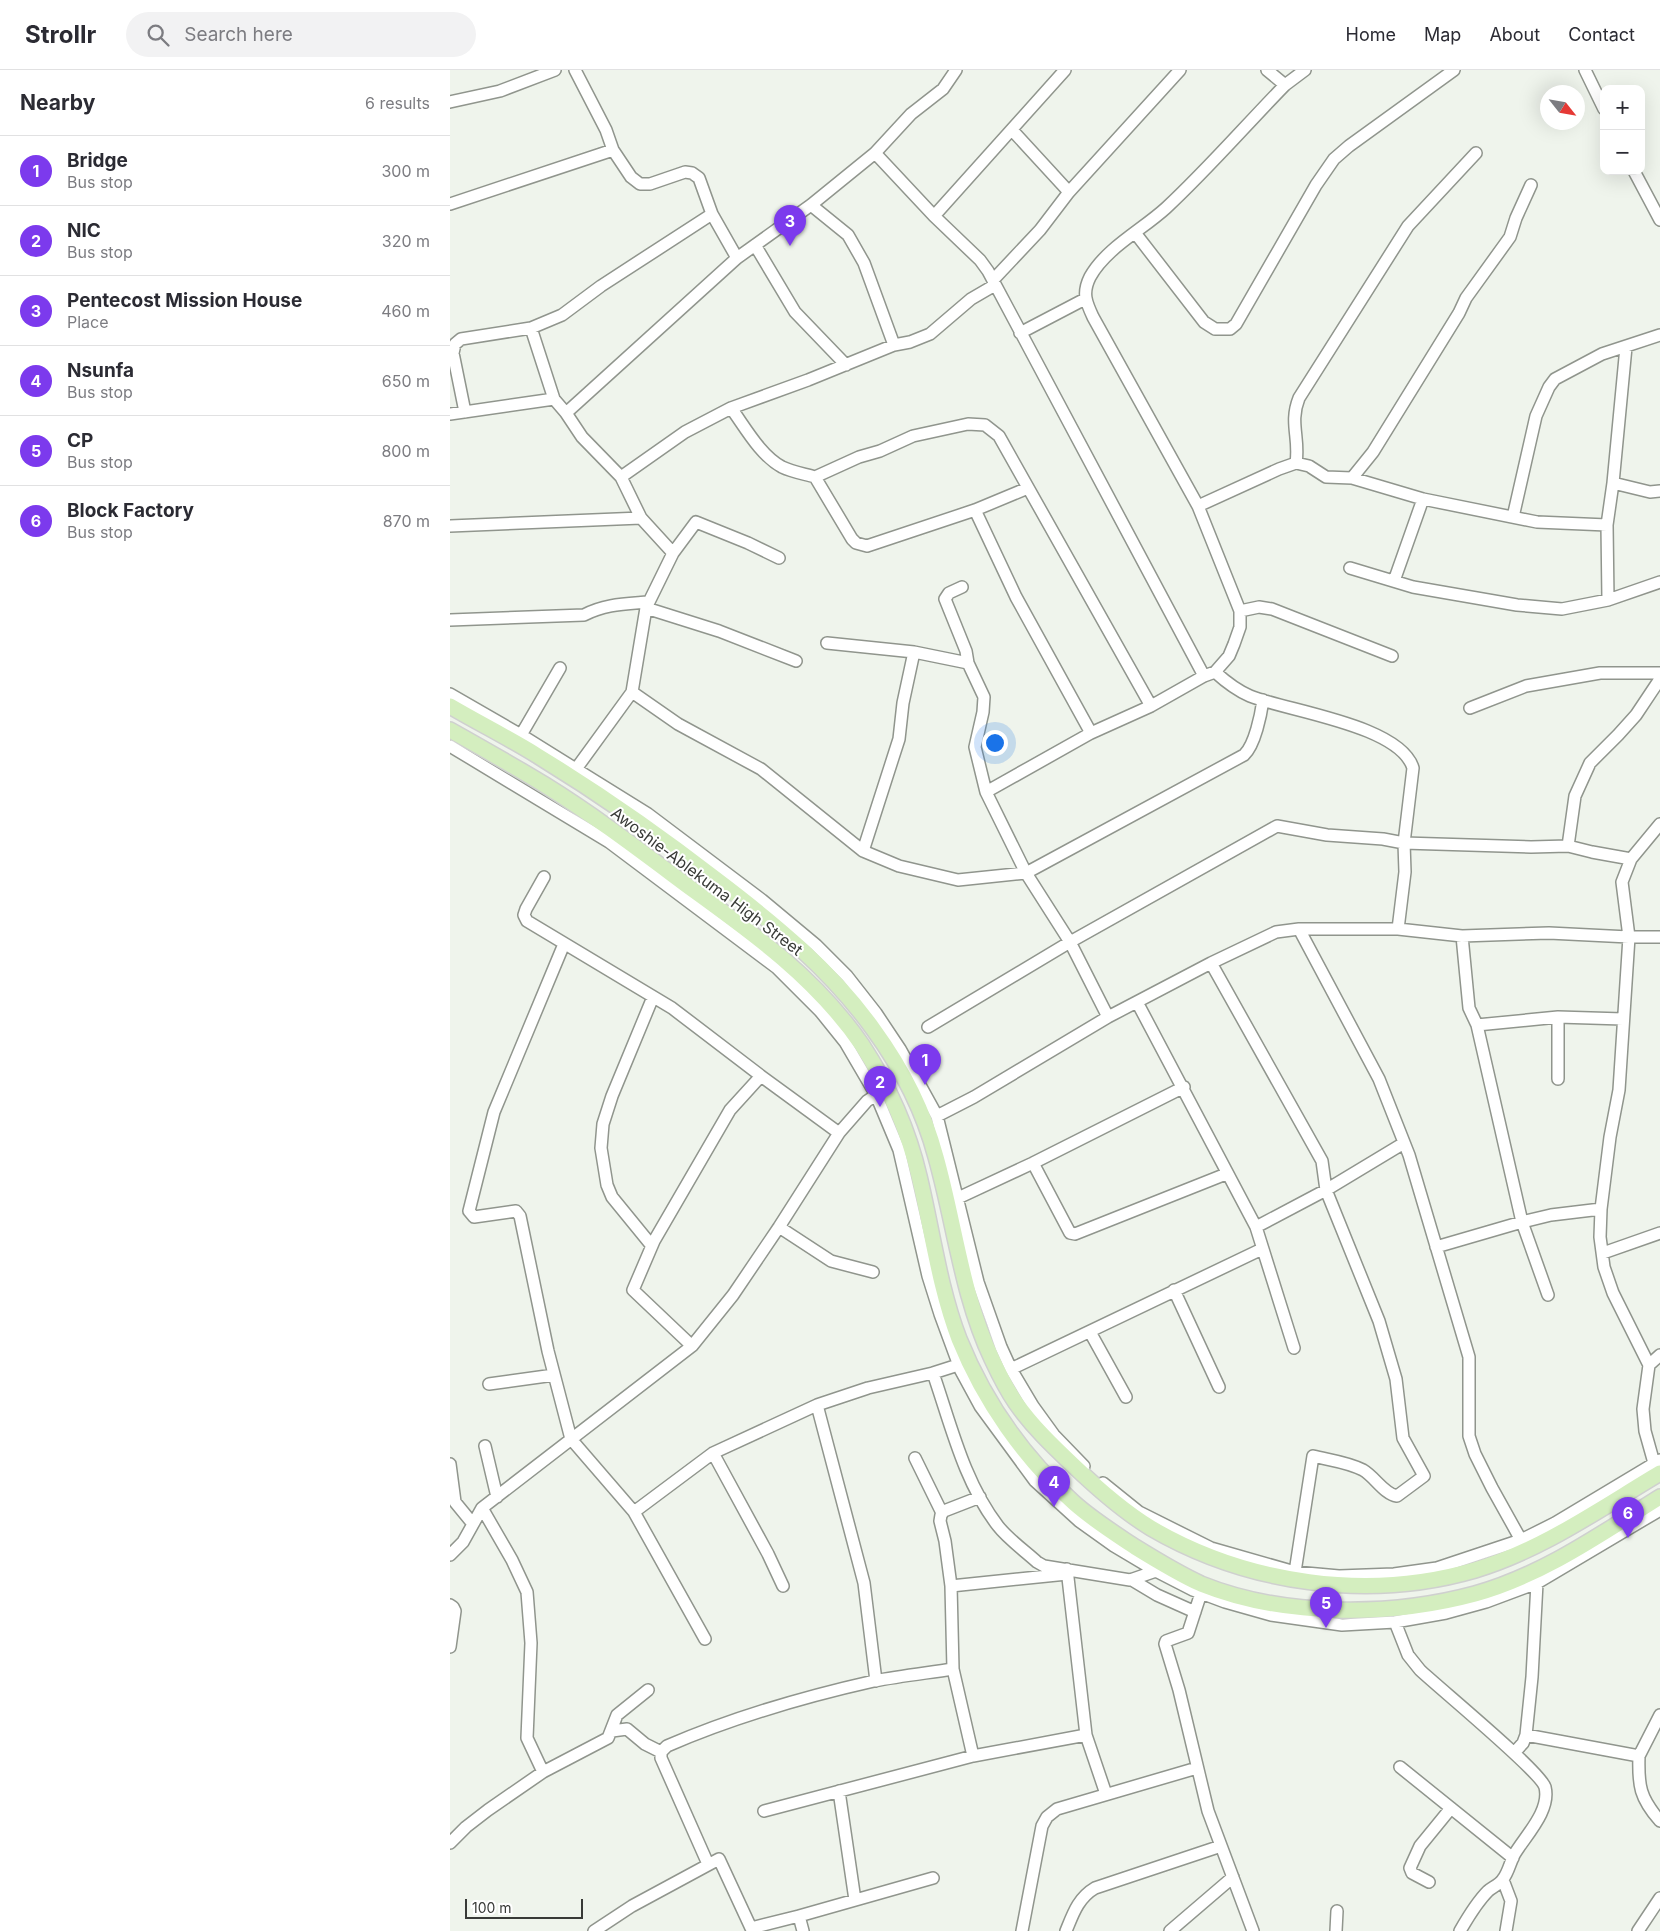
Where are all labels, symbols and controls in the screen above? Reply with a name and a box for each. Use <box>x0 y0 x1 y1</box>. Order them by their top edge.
search box <box>126 12 476 57</box>
text: Strollr <box>25 20 96 49</box>
icon: search <box>144 21 172 49</box>
text: Search here <box>184 23 293 46</box>
text: Home <box>1346 24 1396 45</box>
text: Map <box>1424 24 1461 45</box>
text: About <box>1489 24 1540 45</box>
text: Contact <box>1568 24 1635 45</box>
north arrow <box>1540 85 1585 130</box>
map controls <box>1600 85 1645 175</box>
button: + <box>1600 85 1645 130</box>
text: Nearby <box>20 90 95 115</box>
text: 6 results <box>365 93 430 113</box>
button: − <box>1600 130 1645 175</box>
text: Bridge <box>67 149 128 172</box>
text: 1 <box>33 161 39 181</box>
text: 300 m <box>381 161 430 181</box>
text: Bus stop <box>67 172 133 192</box>
pin: 3 <box>774 205 806 246</box>
text: NIC <box>67 219 101 242</box>
text: 2 <box>31 231 41 251</box>
text: 320 m <box>382 231 430 251</box>
text: Bus stop <box>67 242 133 262</box>
text: Pentecost Mission House <box>67 289 302 312</box>
text: 3 <box>31 301 41 321</box>
text: 460 m <box>381 301 430 321</box>
text: Place <box>67 312 109 332</box>
text: Nsunfa <box>67 359 134 382</box>
text: 4 <box>31 371 41 391</box>
text: 650 m <box>382 371 430 391</box>
text: Bus stop <box>67 382 133 402</box>
text: CP <box>67 429 93 452</box>
text: 5 <box>31 441 41 461</box>
text: 800 m <box>381 441 430 461</box>
text: Bus stop <box>67 452 133 472</box>
text: Block Factory <box>67 499 194 522</box>
text: 6 <box>31 511 41 531</box>
text: 870 m <box>383 511 430 531</box>
text: Bus stop <box>67 522 133 542</box>
your location <box>982 730 1008 756</box>
street label: Awoshie-Ablekuma High Street <box>607 802 807 960</box>
pin: 1 <box>909 1044 941 1085</box>
pin: 2 <box>864 1066 896 1107</box>
pin: 4 <box>1038 1466 1070 1507</box>
pin: 6 <box>1612 1497 1644 1538</box>
pin: 5 <box>1310 1587 1342 1628</box>
scale bar <box>465 1896 582 1919</box>
text: 100 m <box>472 1899 512 1916</box>

